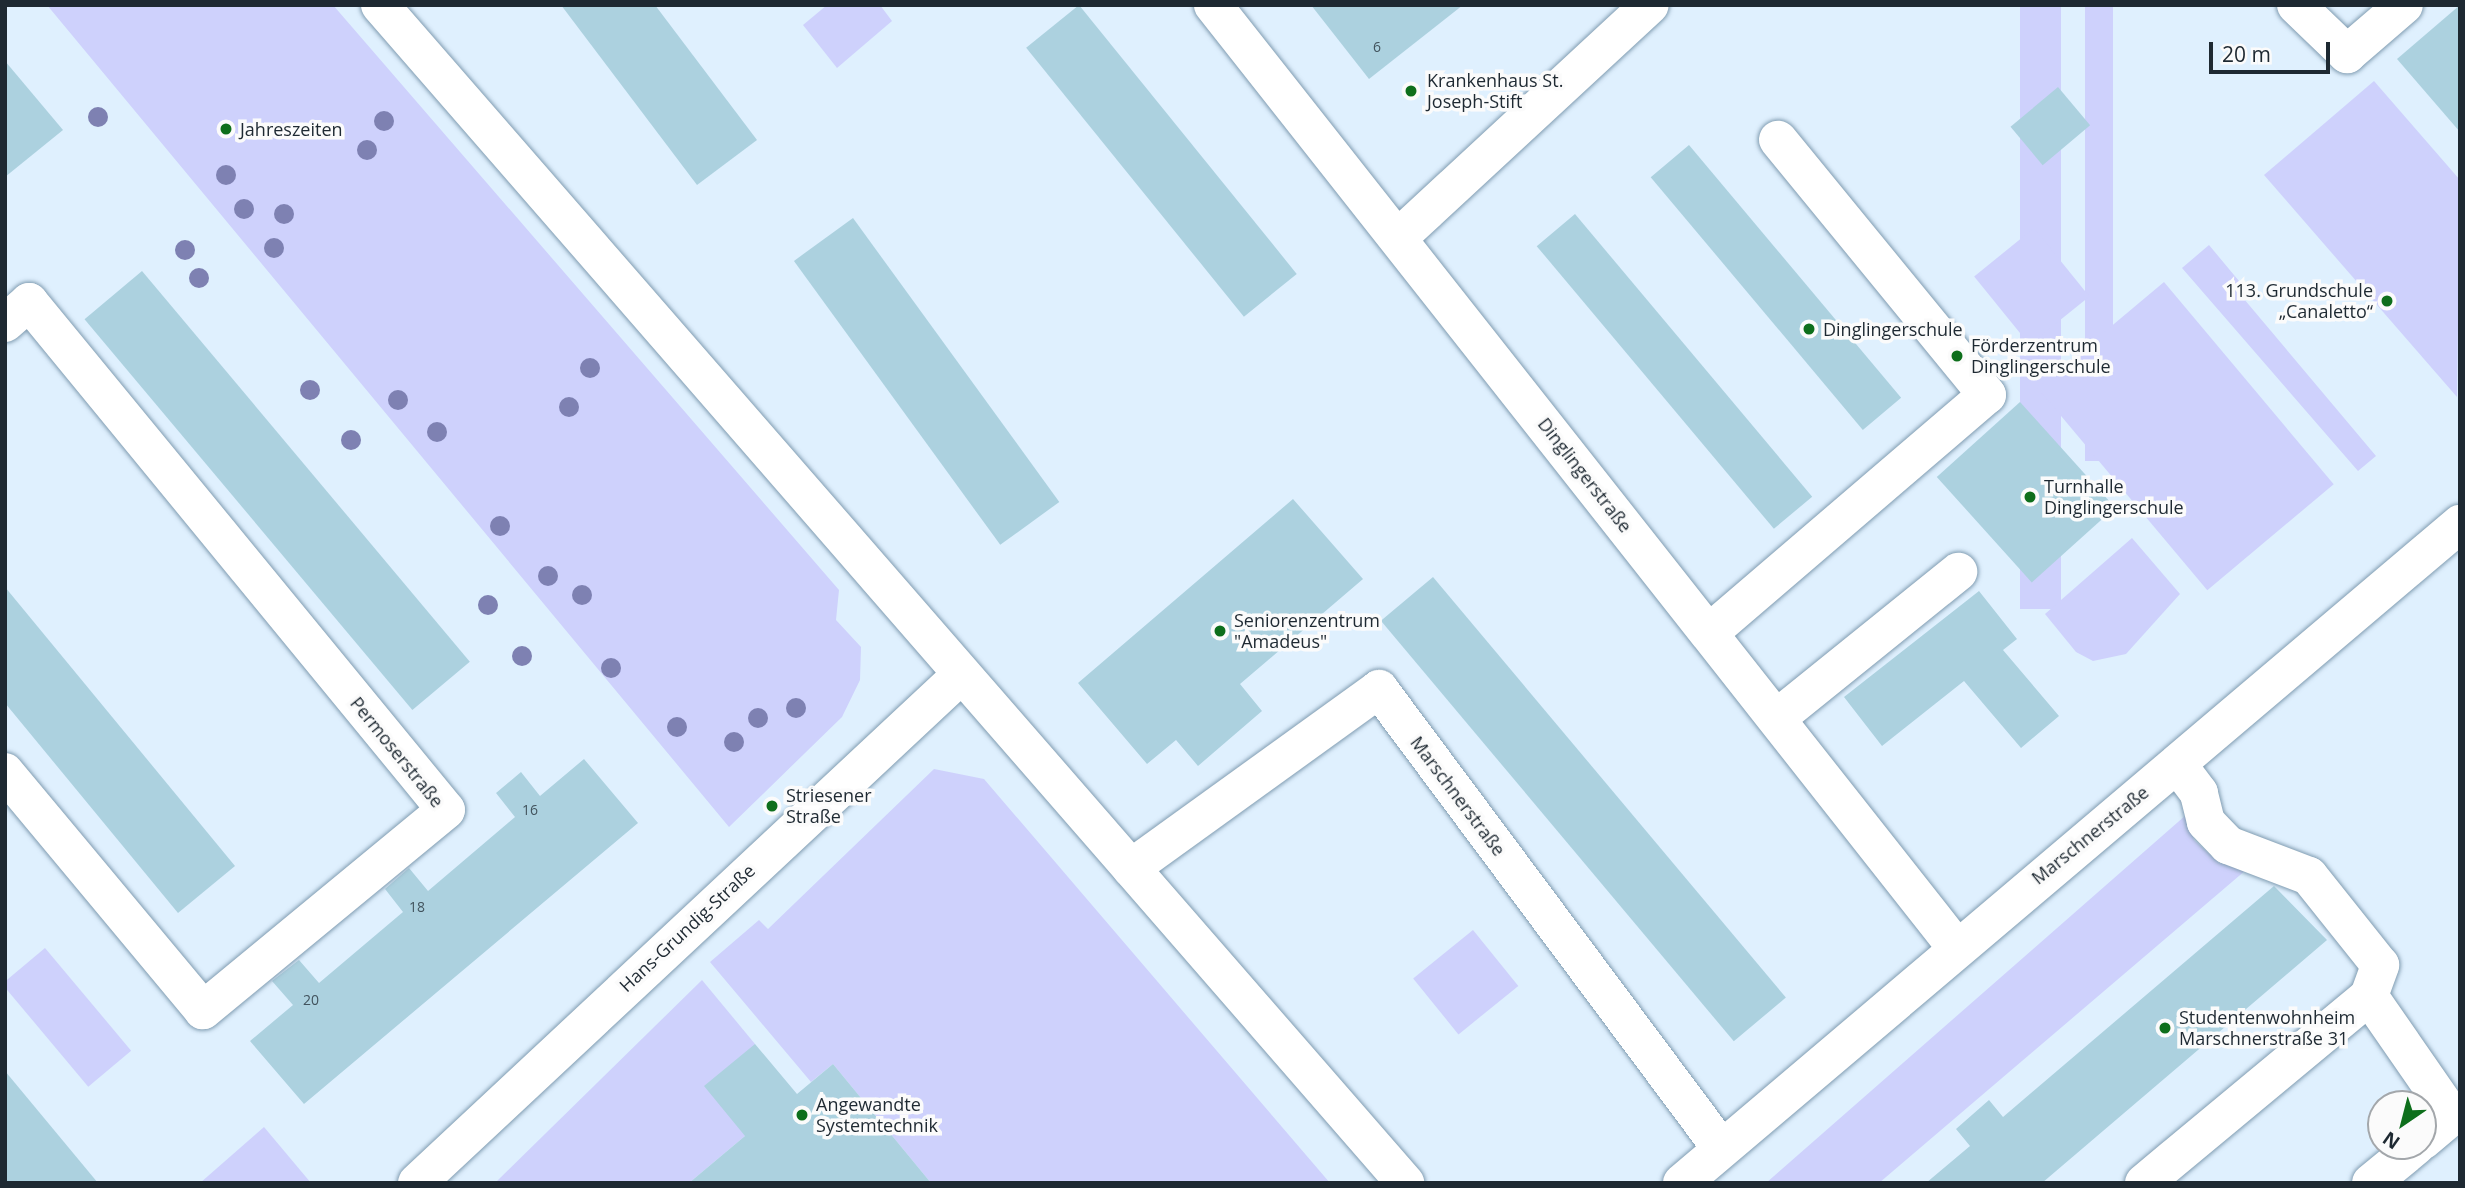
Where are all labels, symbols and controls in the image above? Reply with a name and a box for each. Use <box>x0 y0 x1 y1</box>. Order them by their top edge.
scale bar <box>2213 28 2334 72</box>
house number: 6 <box>1373 39 1381 55</box>
text: 20 m <box>2222 40 2271 68</box>
place label: Krankenhaus St. Joseph-Stift <box>1427 70 1563 112</box>
marker: Krankenhaus St. Joseph-Stift <box>1401 81 1421 101</box>
place label: Jahreszeiten <box>240 118 343 140</box>
marker: Jahreszeiten <box>218 121 234 137</box>
place label: 113. Grundschule „Canaletto“ <box>2225 280 2373 322</box>
marker: 113. Grundschule „Canaletto“ <box>2379 293 2395 309</box>
place label: Dinglingerschule <box>1823 318 1963 340</box>
marker: Dinglingerschule <box>1801 321 1817 337</box>
place label: Förderzentrum Dinglingerschule <box>1971 335 2111 378</box>
marker: Förderzentrum Dinglingerschule <box>1949 348 1965 364</box>
street label: Dinglingerstraße <box>1534 413 1636 537</box>
place label: Turnhalle Dinglingerschule <box>2044 476 2184 518</box>
marker: Turnhalle Dinglingerschule <box>2022 489 2038 505</box>
place label: Seniorenzentrum "Amadeus" <box>1234 610 1380 652</box>
marker: Seniorenzentrum "Amadeus" <box>1212 623 1228 639</box>
street label: Permoserstraße <box>346 693 448 811</box>
street label: Marschnerstraße <box>1406 732 1510 860</box>
street label: Marschnerstraße <box>2027 781 2153 889</box>
place label: Striesener Straße <box>786 785 871 828</box>
marker: Striesener Straße <box>764 798 780 814</box>
house number: 16 <box>522 802 538 818</box>
street label: Hans-Grundig-Straße <box>615 860 759 996</box>
house number: 18 <box>409 899 425 915</box>
house number: 20 <box>303 992 319 1008</box>
place label: Studentenwohnheim Marschnerstraße 31 <box>2179 1007 2355 1050</box>
marker: Studentenwohnheim Marschnerstraße 31 <box>2157 1020 2173 1036</box>
north arrow <box>2367 1090 2437 1160</box>
place label: Angewandte Systemtechnik <box>816 1094 938 1136</box>
marker: Angewandte Systemtechnik <box>794 1107 810 1123</box>
text: N <box>2377 1125 2405 1156</box>

